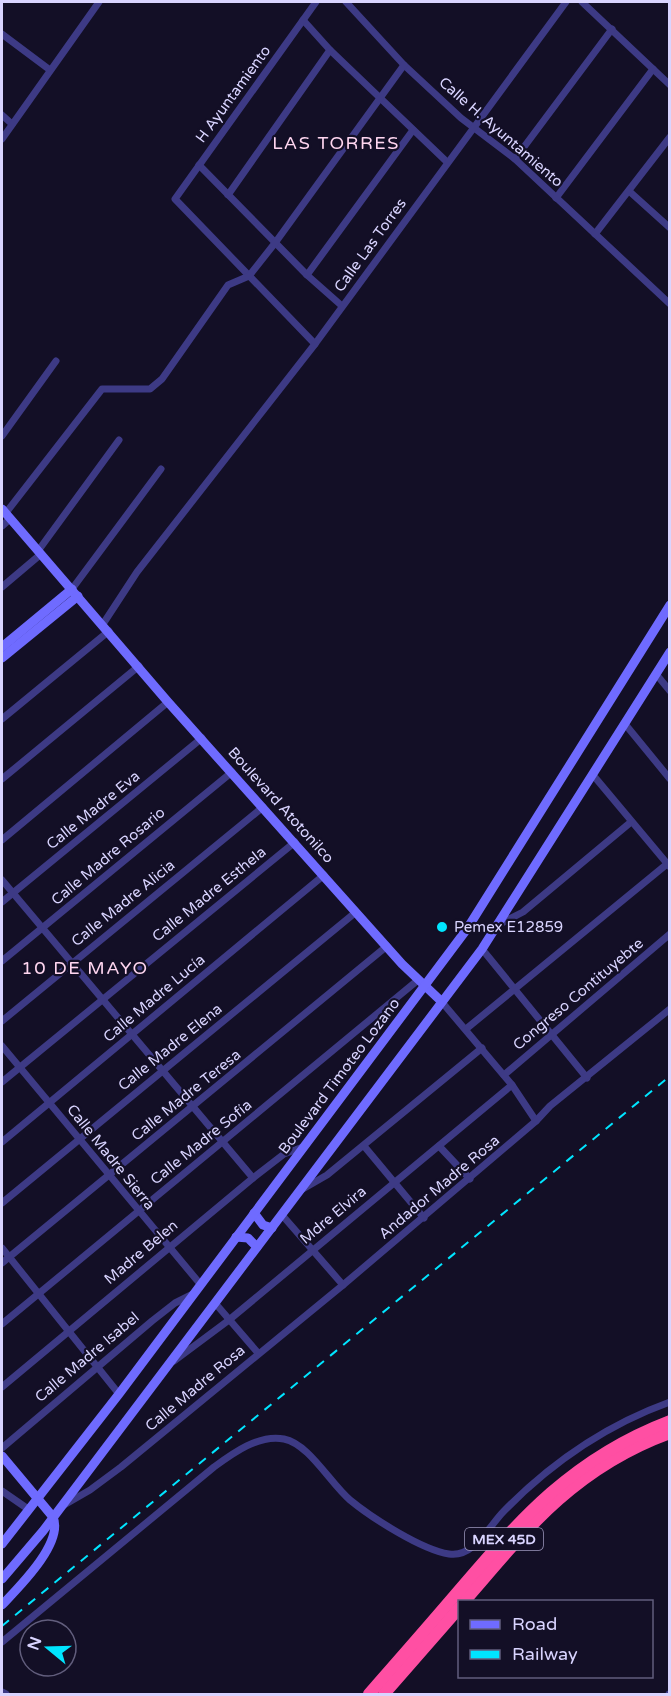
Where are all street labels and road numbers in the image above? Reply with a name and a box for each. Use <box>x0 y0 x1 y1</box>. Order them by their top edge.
street label: H Ayuntamiento <box>192 42 274 146</box>
street label: Calle H. Ayuntamiento <box>435 73 567 191</box>
street label: Calle Las Torres <box>330 195 410 295</box>
street label: Boulevard Atotonilco <box>224 743 338 867</box>
street label: Calle Madre Eva <box>43 767 143 853</box>
street label: Calle Madre Rosario <box>47 803 169 909</box>
street label: Calle Madre Esthela <box>148 843 270 945</box>
street label: Calle Madre Alicia <box>68 856 178 950</box>
street label: Congreso Contituyebte <box>509 934 647 1054</box>
street label: Calle Madre Lucía <box>100 950 208 1046</box>
street label: Boulevard Timoteo Lozano <box>274 995 404 1157</box>
street label: Calle Madre Elena <box>114 1000 226 1094</box>
street label: Calle Madre Teresa <box>128 1045 244 1145</box>
street label: Calle Madre Sofía <box>147 1096 255 1188</box>
street label: Calle Madre Sierra <box>63 1101 159 1213</box>
street label: Andador Madre Rosa <box>375 1131 503 1243</box>
street label: Mdre Elvira <box>296 1182 370 1248</box>
street label: Madre Belen <box>101 1216 181 1288</box>
street label: Calle Madre Isabel <box>31 1308 143 1406</box>
street label: Calle Madre Rosa <box>142 1341 248 1435</box>
road number: MEX 45D <box>465 1528 543 1550</box>

